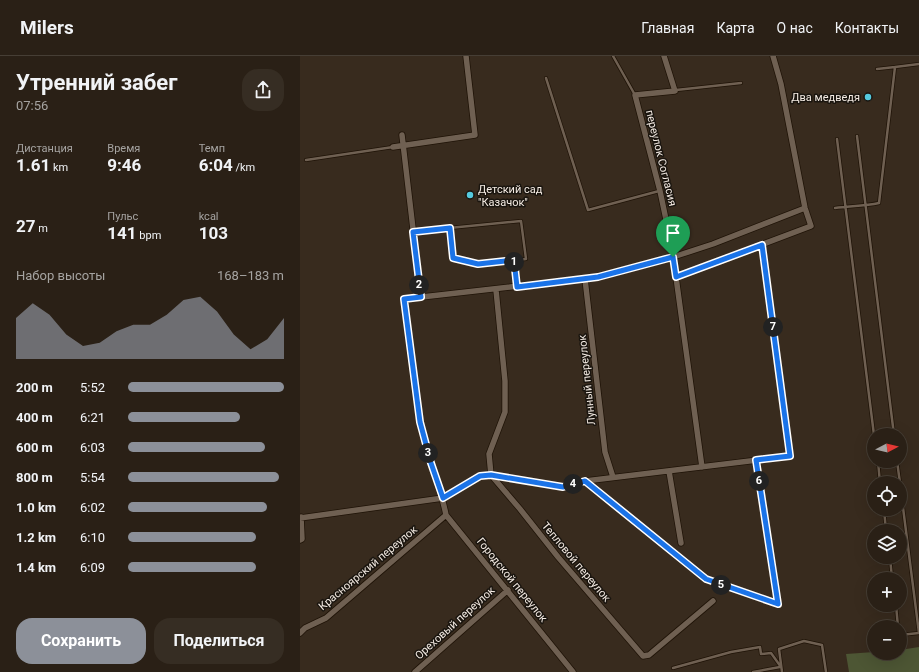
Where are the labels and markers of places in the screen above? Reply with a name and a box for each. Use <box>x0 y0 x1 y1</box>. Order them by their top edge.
place label: Два медведя <box>791 91 860 104</box>
marker: Два медведя <box>863 92 873 102</box>
place label: Детский сад "Казачок" <box>478 183 543 209</box>
marker: Детский сад "Казачок" <box>465 190 475 200</box>
pin <box>656 216 690 257</box>
pin: 1 <box>504 252 524 272</box>
pin: 2 <box>409 275 429 295</box>
pin: 7 <box>763 317 783 337</box>
pin: 3 <box>418 443 438 463</box>
pin: 6 <box>749 471 769 491</box>
pin: 4 <box>563 474 583 494</box>
pin: 5 <box>711 575 731 595</box>

